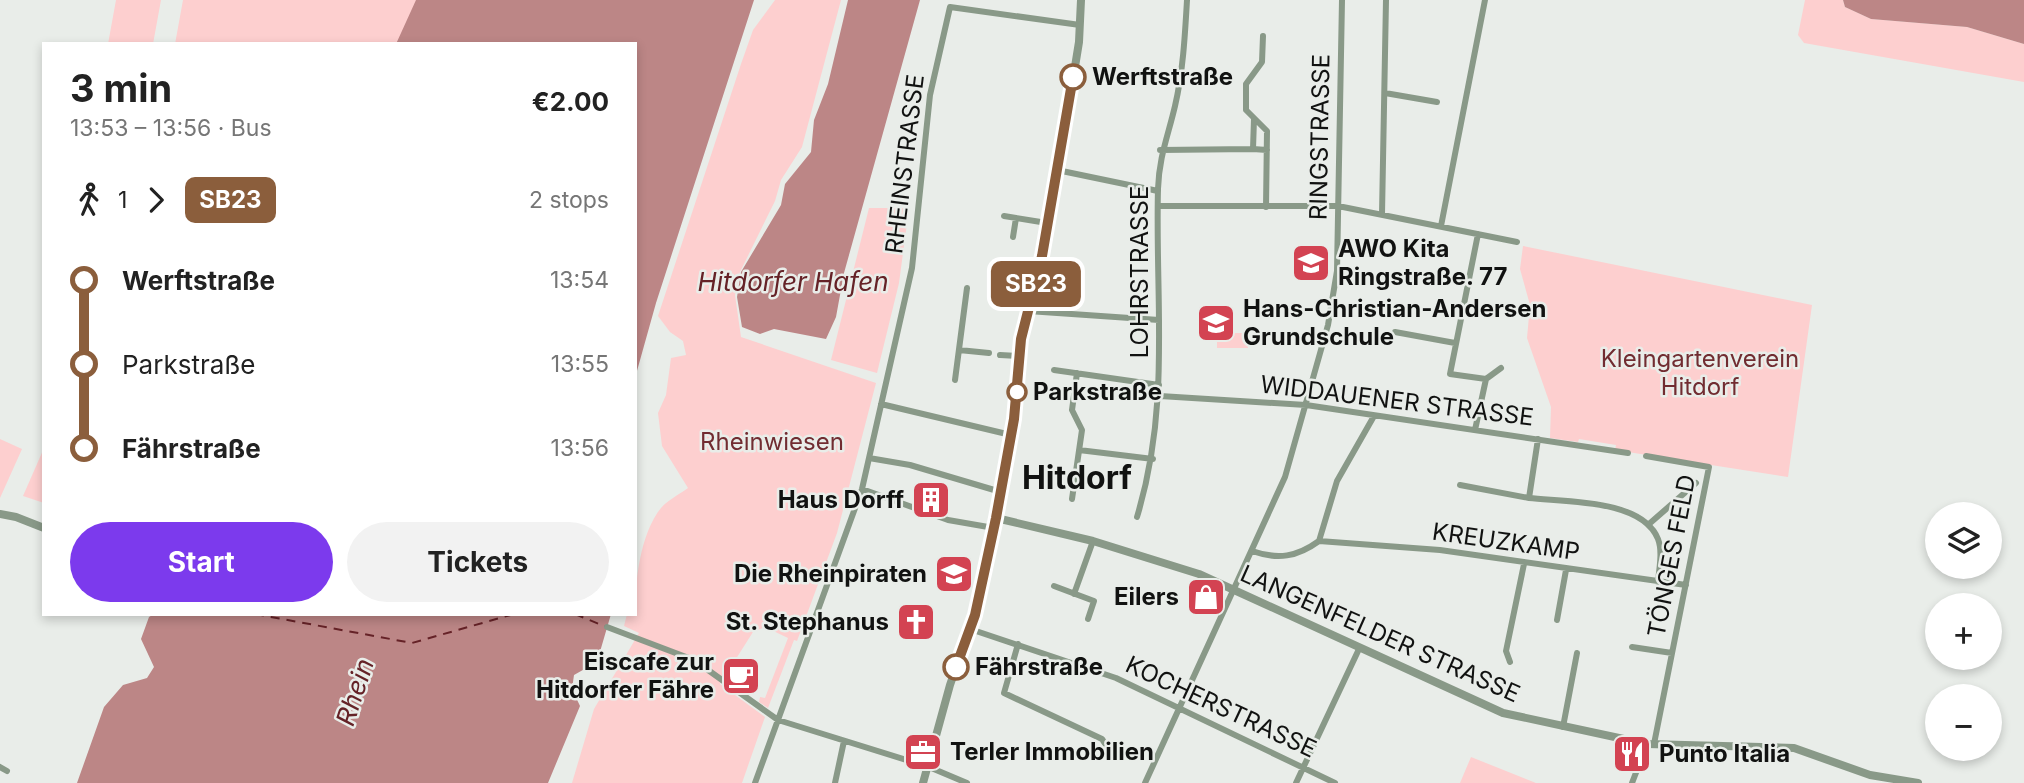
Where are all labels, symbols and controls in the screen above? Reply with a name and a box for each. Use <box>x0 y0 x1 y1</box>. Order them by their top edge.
street label: RINGSTRASSE <box>1304 54 1335 220</box>
place label: Werftstraße <box>1092 62 1233 91</box>
marker: Werftstraße <box>1060 64 1086 90</box>
text: 3 min <box>70 65 172 111</box>
street label: RHEINSTRASSE <box>879 73 930 255</box>
text: €2.00 <box>532 86 609 117</box>
text: 13:53 – 13:56 · Bus <box>70 114 272 142</box>
icon: walk <box>70 181 108 219</box>
icon: forward <box>137 181 175 219</box>
text: SB23 <box>199 185 262 214</box>
text: 1 <box>118 186 127 214</box>
text: 2 stops <box>529 186 609 214</box>
street label: LOHRSTRASSE <box>1125 186 1154 358</box>
place label: AWO Kita Ringstraße. 77 <box>1338 234 1507 291</box>
school or university icon: AWO Kita Ringstraße. 77 <box>1290 242 1332 284</box>
line badge: SB23 <box>987 261 1085 307</box>
text: Werftstraße <box>122 265 275 296</box>
text: 13:54 <box>550 266 609 294</box>
water label: Hitdorfer Hafen <box>697 266 889 297</box>
text: SB23 <box>1005 269 1067 298</box>
place label: Hans-Christian-Andersen Grundschule <box>1243 294 1546 351</box>
school or university icon: Hans-Christian-Andersen Grundschule <box>1195 302 1237 344</box>
park label: Kleingartenverein Hitdorf <box>1601 344 1799 401</box>
text: Parkstraße <box>122 349 255 380</box>
text: 13:55 <box>551 350 609 378</box>
street label: WIDDAUENER STRASSE <box>1259 369 1535 432</box>
place label: Parkstraße <box>1033 377 1162 406</box>
marker: Parkstraße <box>1007 382 1027 402</box>
park label: Rheinwiesen <box>700 427 844 456</box>
text: Fährstraße <box>122 433 261 464</box>
text: 13:56 <box>551 434 609 462</box>
district label: Hitdorf <box>1022 458 1132 497</box>
street label: TÖNGES FELD <box>1642 472 1702 640</box>
building icon: Haus Dorff <box>910 479 952 521</box>
place label: Haus Dorff <box>778 485 904 514</box>
map controls <box>1925 502 2002 761</box>
button: layers <box>1925 502 2002 579</box>
street label: KREUZKAMP <box>1430 517 1582 566</box>
button: Start <box>70 522 333 602</box>
button: Tickets <box>347 522 609 602</box>
school or university icon: Die Rheinpiraten <box>933 553 975 595</box>
place label: Die Rheinpiraten <box>734 559 927 588</box>
street label: LANGENFELDER STRASSE <box>1236 559 1524 708</box>
shop icon: Eilers <box>1185 576 1227 618</box>
place label: Eilers <box>1114 582 1179 611</box>
button: + <box>1925 593 2002 670</box>
church icon: St. Stephanus <box>895 601 937 643</box>
place label: St. Stephanus <box>726 607 889 636</box>
place label: Eiscafe zur Hitdorfer Fähre <box>536 647 714 704</box>
street label: KOCHERSTRASSE <box>1121 650 1321 763</box>
place label: Fährstraße <box>975 652 1103 681</box>
water label: Rhein <box>329 654 380 729</box>
marker: Fährstraße <box>943 654 969 680</box>
cafe icon: Eiscafe zur Hitdorfer Fähre <box>720 655 762 697</box>
button: − <box>1925 684 2002 761</box>
office icon: Terler Immobilien <box>902 731 944 773</box>
restaurant icon: Punto Italia <box>1611 733 1653 775</box>
place label: Terler Immobilien <box>950 737 1154 766</box>
place label: Punto Italia <box>1659 739 1790 768</box>

